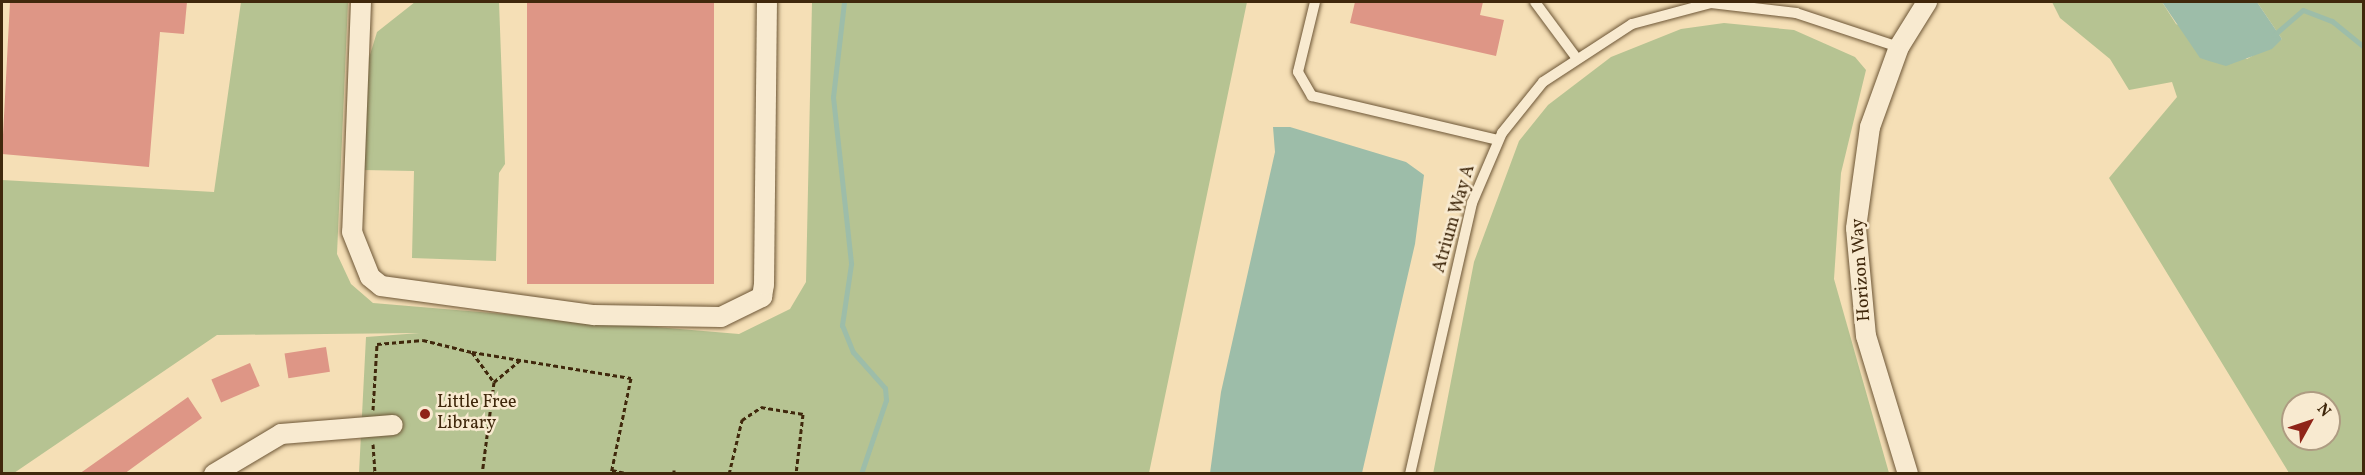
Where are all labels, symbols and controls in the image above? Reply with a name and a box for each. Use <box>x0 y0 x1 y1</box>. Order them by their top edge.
street label: Atrium Way A <box>1429 162 1481 276</box>
street label: Horizon Way <box>1848 217 1876 323</box>
north arrow <box>2281 391 2341 451</box>
place label: Little Free Library <box>437 393 517 436</box>
text: N <box>2311 399 2335 422</box>
marker: Little Free Library <box>418 407 432 421</box>

